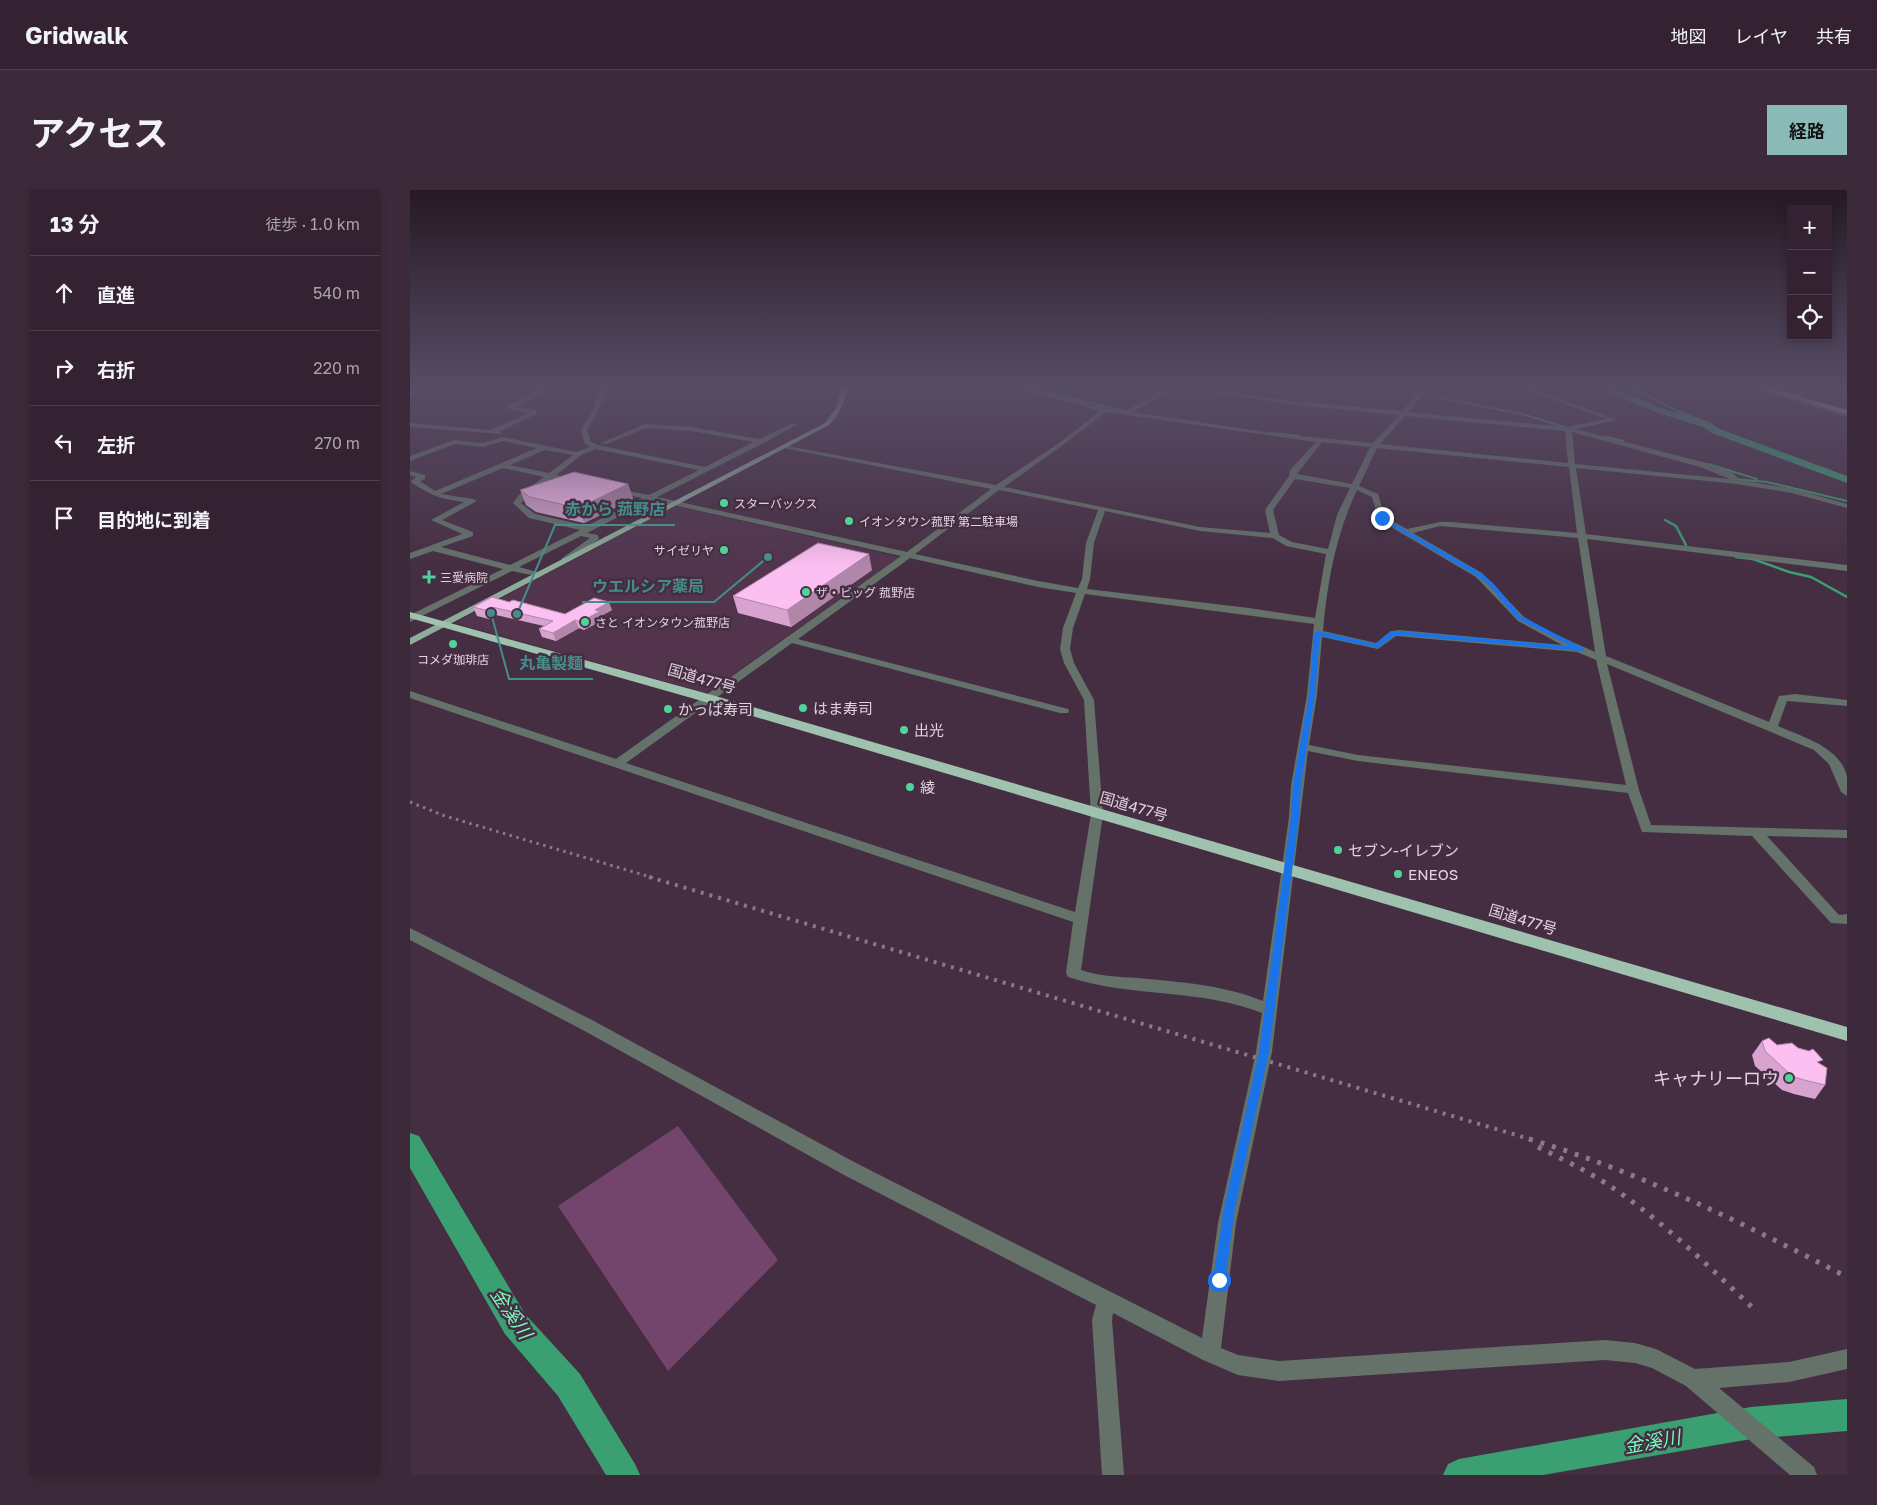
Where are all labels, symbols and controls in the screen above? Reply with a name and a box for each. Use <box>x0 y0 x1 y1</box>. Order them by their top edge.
text: Gridwalk <box>25 20 129 49</box>
text: 地図 <box>1671 25 1707 47</box>
text: レイヤ <box>1735 25 1788 47</box>
text: 共有 <box>1816 25 1852 47</box>
button: 経路 <box>1767 105 1847 155</box>
text: アクセス <box>30 112 168 154</box>
map controls <box>1787 205 1832 340</box>
button: + <box>1787 205 1832 250</box>
text: 13 分 <box>50 211 100 237</box>
text: 徒歩 · 1.0 km <box>266 214 360 234</box>
button: − <box>1787 250 1832 295</box>
icon: ahead <box>50 279 78 307</box>
text: 直進 <box>97 283 135 306</box>
text: 540 m <box>313 283 360 303</box>
button: locate <box>1787 295 1832 340</box>
icon: right <box>50 354 78 382</box>
text: 右折 <box>97 358 135 381</box>
text: 220 m <box>313 358 360 378</box>
icon: left <box>50 429 78 457</box>
text: 左折 <box>97 433 135 456</box>
text: 270 m <box>314 433 360 453</box>
callout: 赤から 菰野店 <box>555 494 675 525</box>
place label: スターバックス <box>734 496 818 511</box>
marker: スターバックス <box>718 497 730 509</box>
text: 赤から 菰野店 <box>565 499 665 519</box>
icon: arrive <box>50 504 78 532</box>
route end <box>1371 507 1394 530</box>
text: 目的地に到着 <box>97 508 211 531</box>
place label: イオンタウン菰野 第二駐車場 <box>859 514 1018 529</box>
marker: イオンタウン菰野 第二駐車場 <box>843 515 855 527</box>
place label: サイゼリヤ <box>654 543 714 558</box>
marker: サイゼリヤ <box>718 544 730 556</box>
marker: 三愛病院 <box>422 570 436 584</box>
place label: 三愛病院 <box>440 570 488 585</box>
callout: ウエルシア薬局 <box>582 571 714 602</box>
text: ウエルシア薬局 <box>592 576 704 596</box>
place label: ザ・ビッグ 菰野店 <box>816 585 915 600</box>
marker: ザ・ビッグ 菰野店 <box>800 586 812 598</box>
place label: さと イオンタウン菰野店 <box>595 615 730 630</box>
marker: さと イオンタウン菰野店 <box>579 616 591 628</box>
marker: コメダ珈琲店 <box>447 638 459 650</box>
callout: 丸亀製麺 <box>509 648 593 679</box>
place label: コメダ珈琲店 <box>417 652 489 667</box>
text: 丸亀製麺 <box>519 653 583 673</box>
street label: 国道477号 <box>666 660 738 696</box>
place label: はま寿司 <box>813 699 873 717</box>
place label: かっぱ寿司 <box>678 700 753 718</box>
marker: はま寿司 <box>797 702 809 714</box>
marker: かっぱ寿司 <box>662 703 674 715</box>
place label: 出光 <box>914 721 944 739</box>
marker: 出光 <box>898 724 910 736</box>
place label: 綾 <box>920 778 935 796</box>
marker: 綾 <box>904 781 916 793</box>
street label: 国道477号 <box>1098 788 1170 824</box>
place label: セブン-イレブン <box>1348 841 1459 859</box>
marker: セブン-イレブン <box>1332 844 1344 856</box>
place label: ENEOS <box>1408 865 1458 883</box>
marker: ENEOS <box>1392 868 1404 880</box>
street label: 国道477号 <box>1487 900 1559 938</box>
place label: キャナリーロウ <box>1653 1067 1779 1089</box>
marker: キャナリーロウ <box>1783 1072 1795 1084</box>
route start <box>1208 1269 1231 1292</box>
water label: 金溪川 <box>487 1283 539 1345</box>
water label: 金溪川 <box>1622 1424 1684 1457</box>

